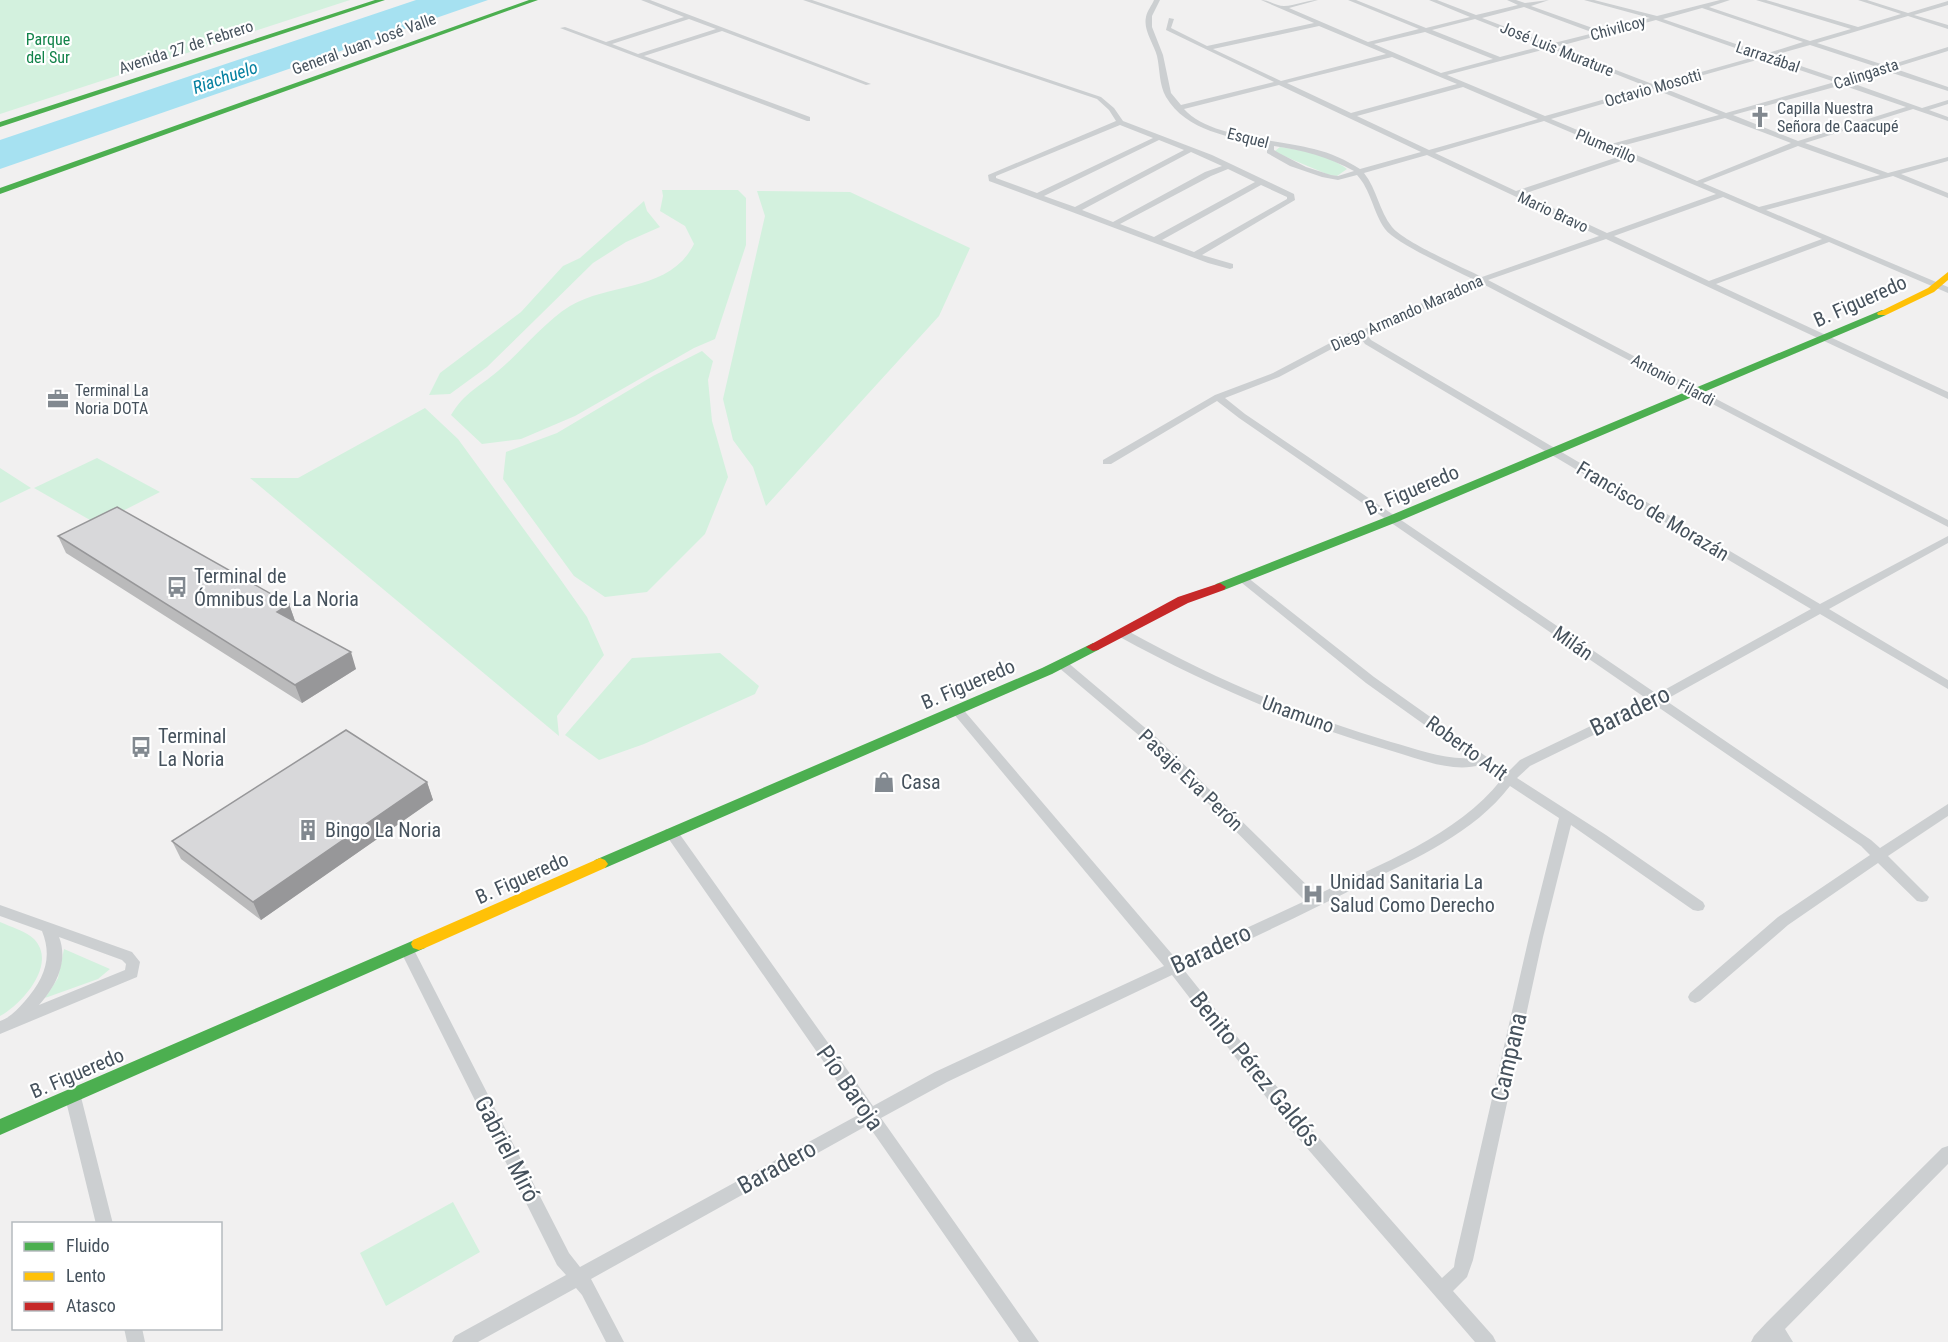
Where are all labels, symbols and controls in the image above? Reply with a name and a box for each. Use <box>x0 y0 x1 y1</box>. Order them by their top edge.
street label: General Juan José Valle <box>289 9 439 79</box>
street label: Chivilcoy <box>1588 11 1648 45</box>
street label: Avenida 27 de Febrero <box>116 16 256 78</box>
street label: José Luis Murature <box>1498 18 1616 80</box>
park label: Parque del Sur <box>26 30 70 67</box>
street label: Larrazábal <box>1734 37 1802 77</box>
street label: Calingasta <box>1831 55 1901 93</box>
water label: Riachuelo <box>190 56 260 98</box>
street label: Octavio Mosotti <box>1602 65 1704 111</box>
place label: Capilla Nuestra Señora de Caacupé <box>1777 99 1899 136</box>
church icon: Capilla Nuestra Señora de Caacupé <box>1748 105 1772 129</box>
street label: Esquel <box>1225 124 1271 152</box>
street label: Plumerillo <box>1573 125 1639 167</box>
street label: Mario Bravo <box>1515 187 1591 237</box>
street label: B. Figueredo <box>1810 270 1910 332</box>
street label: Diego Armando Maradona <box>1328 271 1486 355</box>
street label: Antonio Filardi <box>1628 350 1718 410</box>
place label: Terminal La Noria DOTA <box>75 381 149 418</box>
office icon: Terminal La Noria DOTA <box>46 387 70 411</box>
street label: Francisco de Morazán <box>1572 456 1734 566</box>
street label: B. Figueredo <box>1362 460 1462 520</box>
place label: Terminal de Ómnibus de La Noria <box>194 564 359 611</box>
bus stop icon: Terminal de Ómnibus de La Noria <box>165 575 189 599</box>
street label: Milán <box>1548 621 1598 665</box>
street label: B. Figueredo <box>918 654 1018 714</box>
street label: Baradero <box>1586 680 1674 742</box>
street label: Unamuno <box>1259 690 1337 738</box>
street label: Roberto Arlt <box>1422 710 1513 786</box>
place label: Terminal La Noria <box>158 724 226 771</box>
street label: Pasaje Eva Perón <box>1134 724 1248 836</box>
bus stop icon: Terminal La Noria <box>129 735 153 759</box>
shop icon: Casa <box>872 770 896 794</box>
place label: Casa <box>901 770 941 794</box>
building icon: Bingo La Noria <box>296 818 320 842</box>
place label: Bingo La Noria <box>325 818 441 842</box>
street label: B. Figueredo <box>472 847 572 909</box>
place label: Unidad Sanitaria La Salud Como Derecho <box>1330 870 1495 917</box>
hospital icon: Unidad Sanitaria La Salud Como Derecho <box>1301 882 1325 906</box>
street label: Baradero <box>1166 918 1256 980</box>
street label: Benito Pérez Galdós <box>1184 986 1326 1152</box>
street label: Campana <box>1485 1010 1533 1104</box>
street label: Pío Baroja <box>811 1040 889 1136</box>
street label: B. Figueredo <box>27 1043 127 1103</box>
street label: Gabriel Miró <box>468 1091 546 1207</box>
street label: Baradero <box>733 1134 821 1200</box>
legend <box>12 1222 222 1330</box>
text: Fluido <box>66 1235 110 1256</box>
text: Lento <box>66 1265 106 1286</box>
text: Atasco <box>66 1295 116 1316</box>

